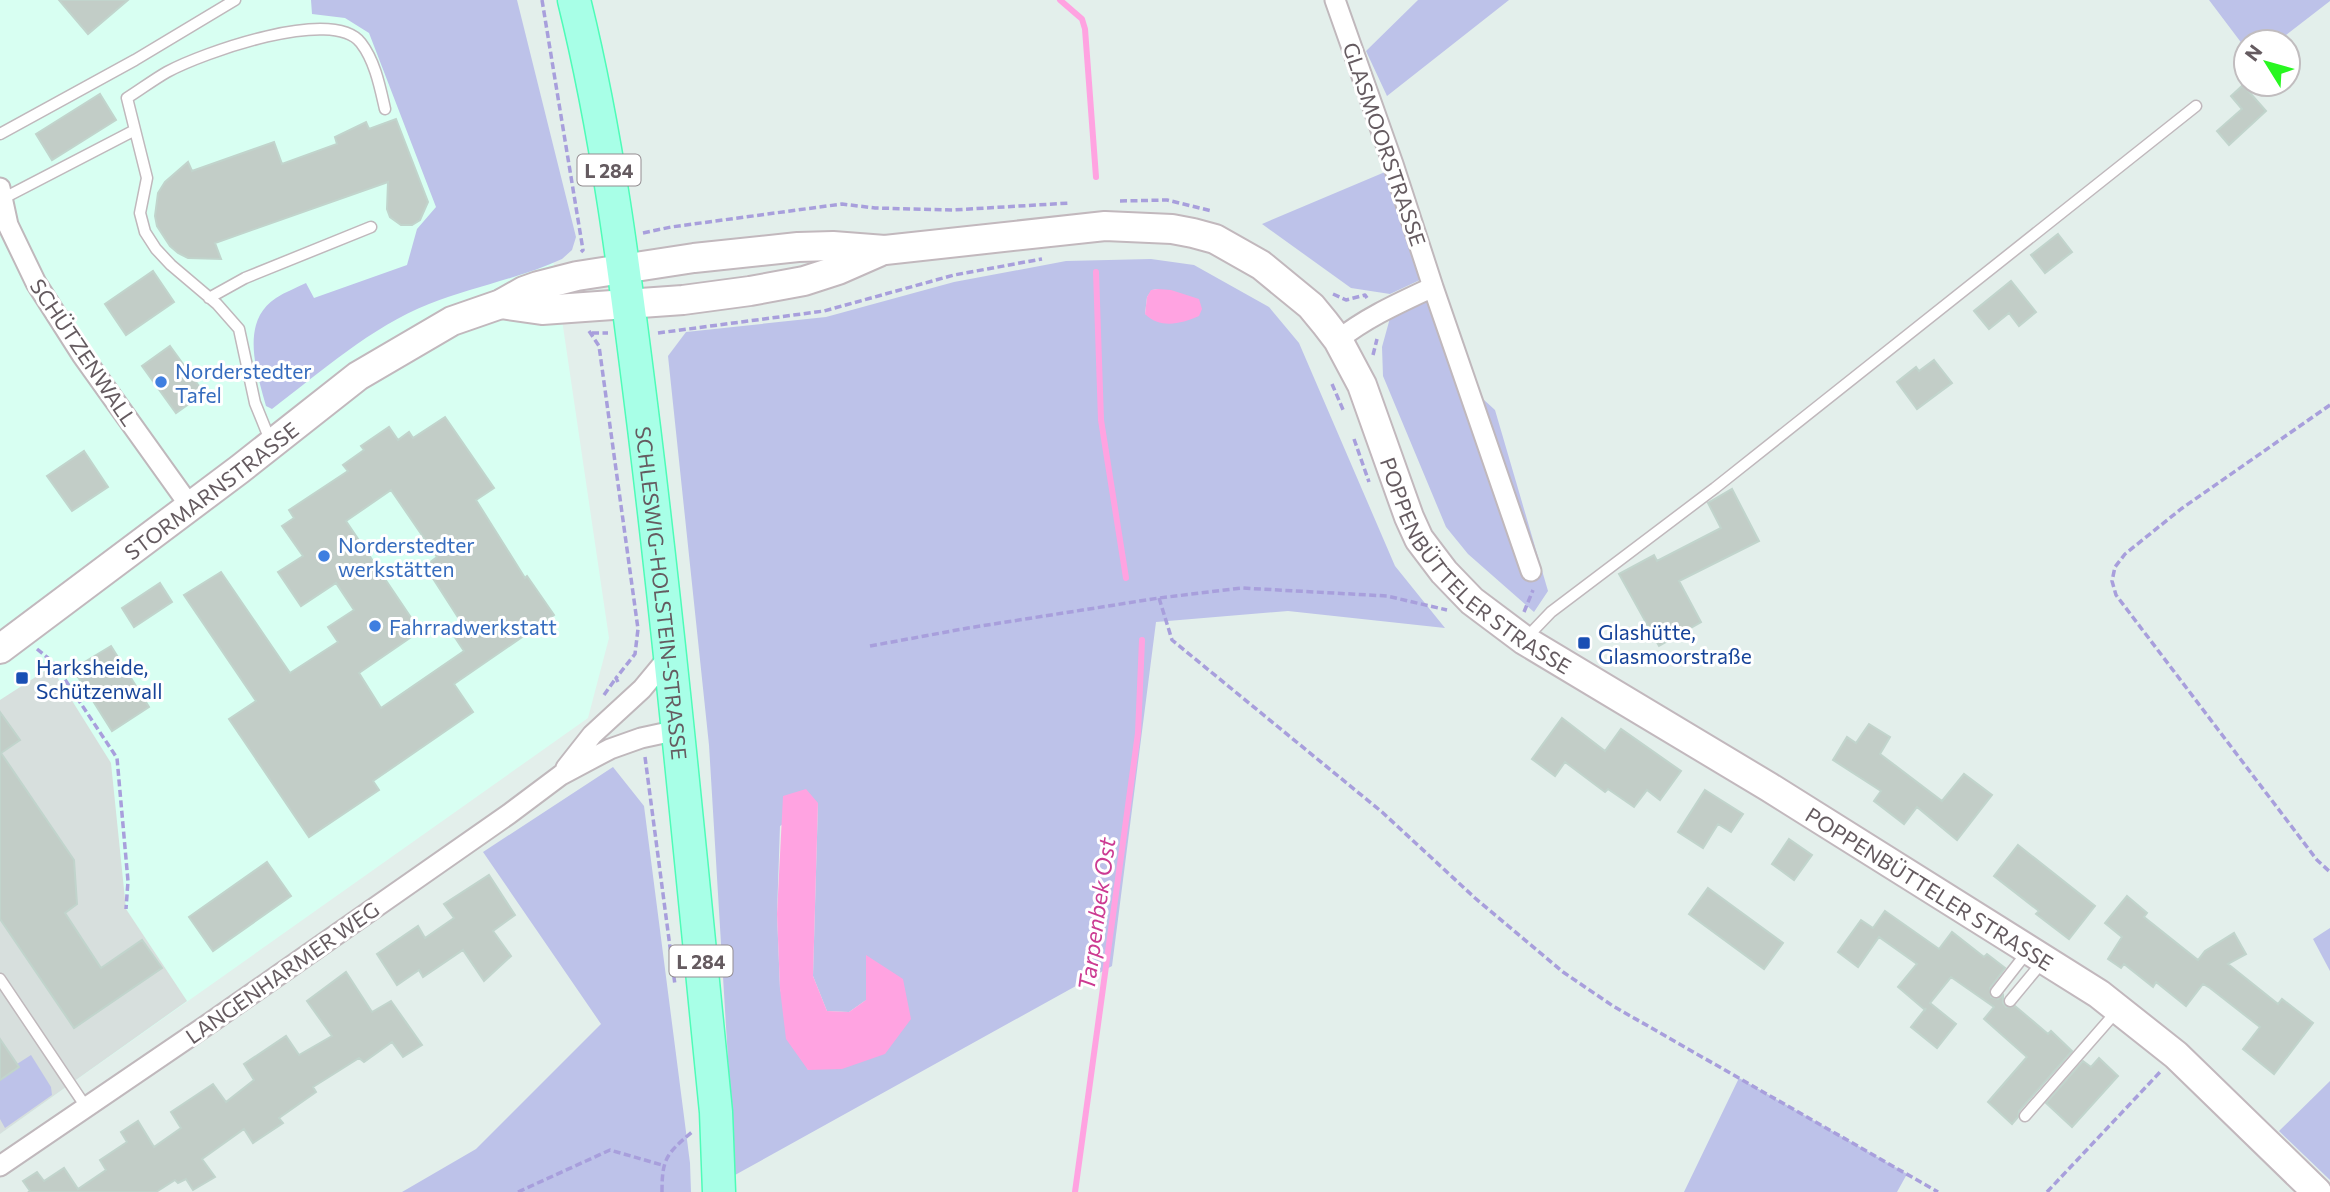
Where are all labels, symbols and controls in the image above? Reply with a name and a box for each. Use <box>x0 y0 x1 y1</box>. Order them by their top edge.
north arrow <box>2232 28 2302 98</box>
street label: GLASMOORSTRASSE <box>1338 39 1432 249</box>
text: N <box>2240 40 2267 65</box>
road number: L 284 <box>578 154 640 186</box>
street label: SCHÜTZENWALL <box>26 274 142 430</box>
place label: Norderstedter Tafel <box>175 358 312 407</box>
marker: Norderstedter Tafel <box>153 374 169 390</box>
street label: STORMARNSTRASSE <box>119 416 303 564</box>
street label: SCHLESWIG-HOLSTEIN-STRASSE <box>631 425 693 761</box>
street label: POPPENBÜTTELER STRASSE <box>1376 454 1576 678</box>
place label: Norderstedter werkstätten <box>338 532 475 581</box>
marker: Norderstedter werkstätten <box>316 548 332 564</box>
place label: Fahrradwerkstatt <box>389 614 557 639</box>
marker: Fahrradwerkstatt <box>367 618 383 634</box>
place label: Glashütte, Glasmoorstraße <box>1598 619 1752 668</box>
marker: Glashütte, Glasmoorstraße <box>1576 635 1592 651</box>
place label: Harksheide, Schützenwall <box>36 654 163 703</box>
marker: Harksheide, Schützenwall <box>14 670 30 686</box>
street label: POPPENBÜTTELER STRASSE <box>1802 801 2058 975</box>
water label: Tarpenbek Ost <box>1071 835 1121 992</box>
street label: LANGENHARMER WEG <box>181 896 383 1048</box>
road number: L 284 <box>670 945 732 976</box>

